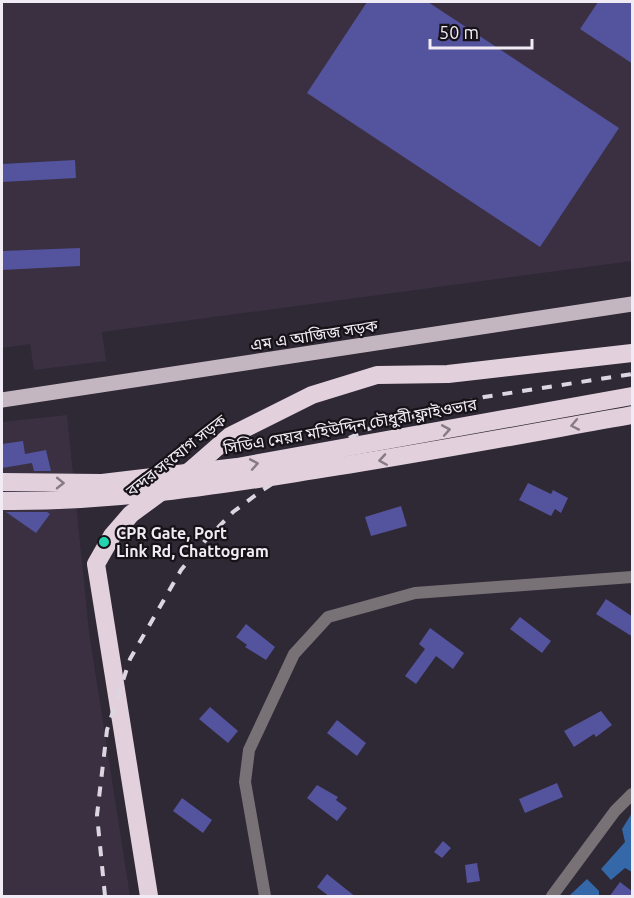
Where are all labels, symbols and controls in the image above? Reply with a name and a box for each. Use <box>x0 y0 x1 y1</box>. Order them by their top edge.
scale bar <box>430 12 532 50</box>
text: 50 m <box>439 22 479 42</box>
street label: এম এ আজিজ সড়ক <box>249 316 380 354</box>
street label: সিডিএ মেয়র মহিউদ্দিন চৌধুরী ফ্লাইওভার <box>221 395 479 458</box>
street label: বন্দর সংযোগ সড়ক <box>122 410 230 500</box>
one-way arrow <box>570 418 580 431</box>
one-way arrow <box>441 424 450 436</box>
one-way arrow <box>378 453 388 465</box>
one-way arrow <box>248 458 258 471</box>
one-way arrow <box>55 476 64 489</box>
place label: CPR Gate, Port Link Rd, Chattogram <box>116 524 269 560</box>
marker: CPR Gate, Port Link Rd, Chattogram <box>97 535 111 549</box>

